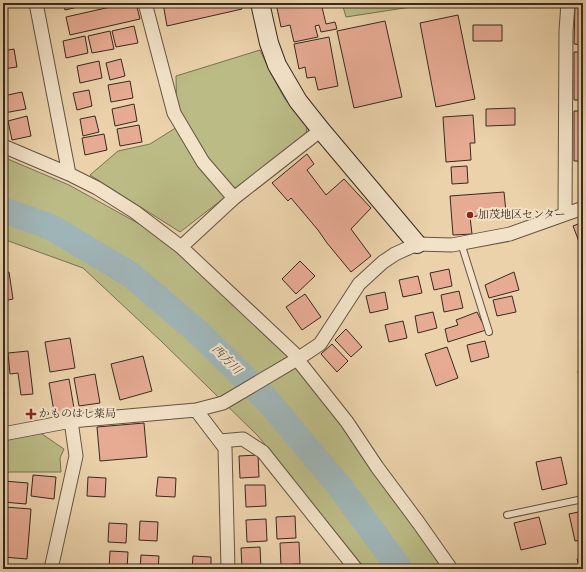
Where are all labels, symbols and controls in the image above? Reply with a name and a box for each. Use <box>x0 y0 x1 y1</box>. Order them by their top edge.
place label: 加茂地区センター <box>478 208 566 223</box>
marker: 加茂地区センター <box>465 210 475 220</box>
water label: 西方川 <box>208 342 246 380</box>
place label: かものはし薬局 <box>39 407 116 422</box>
marker: かものはし薬局 <box>26 409 36 419</box>

